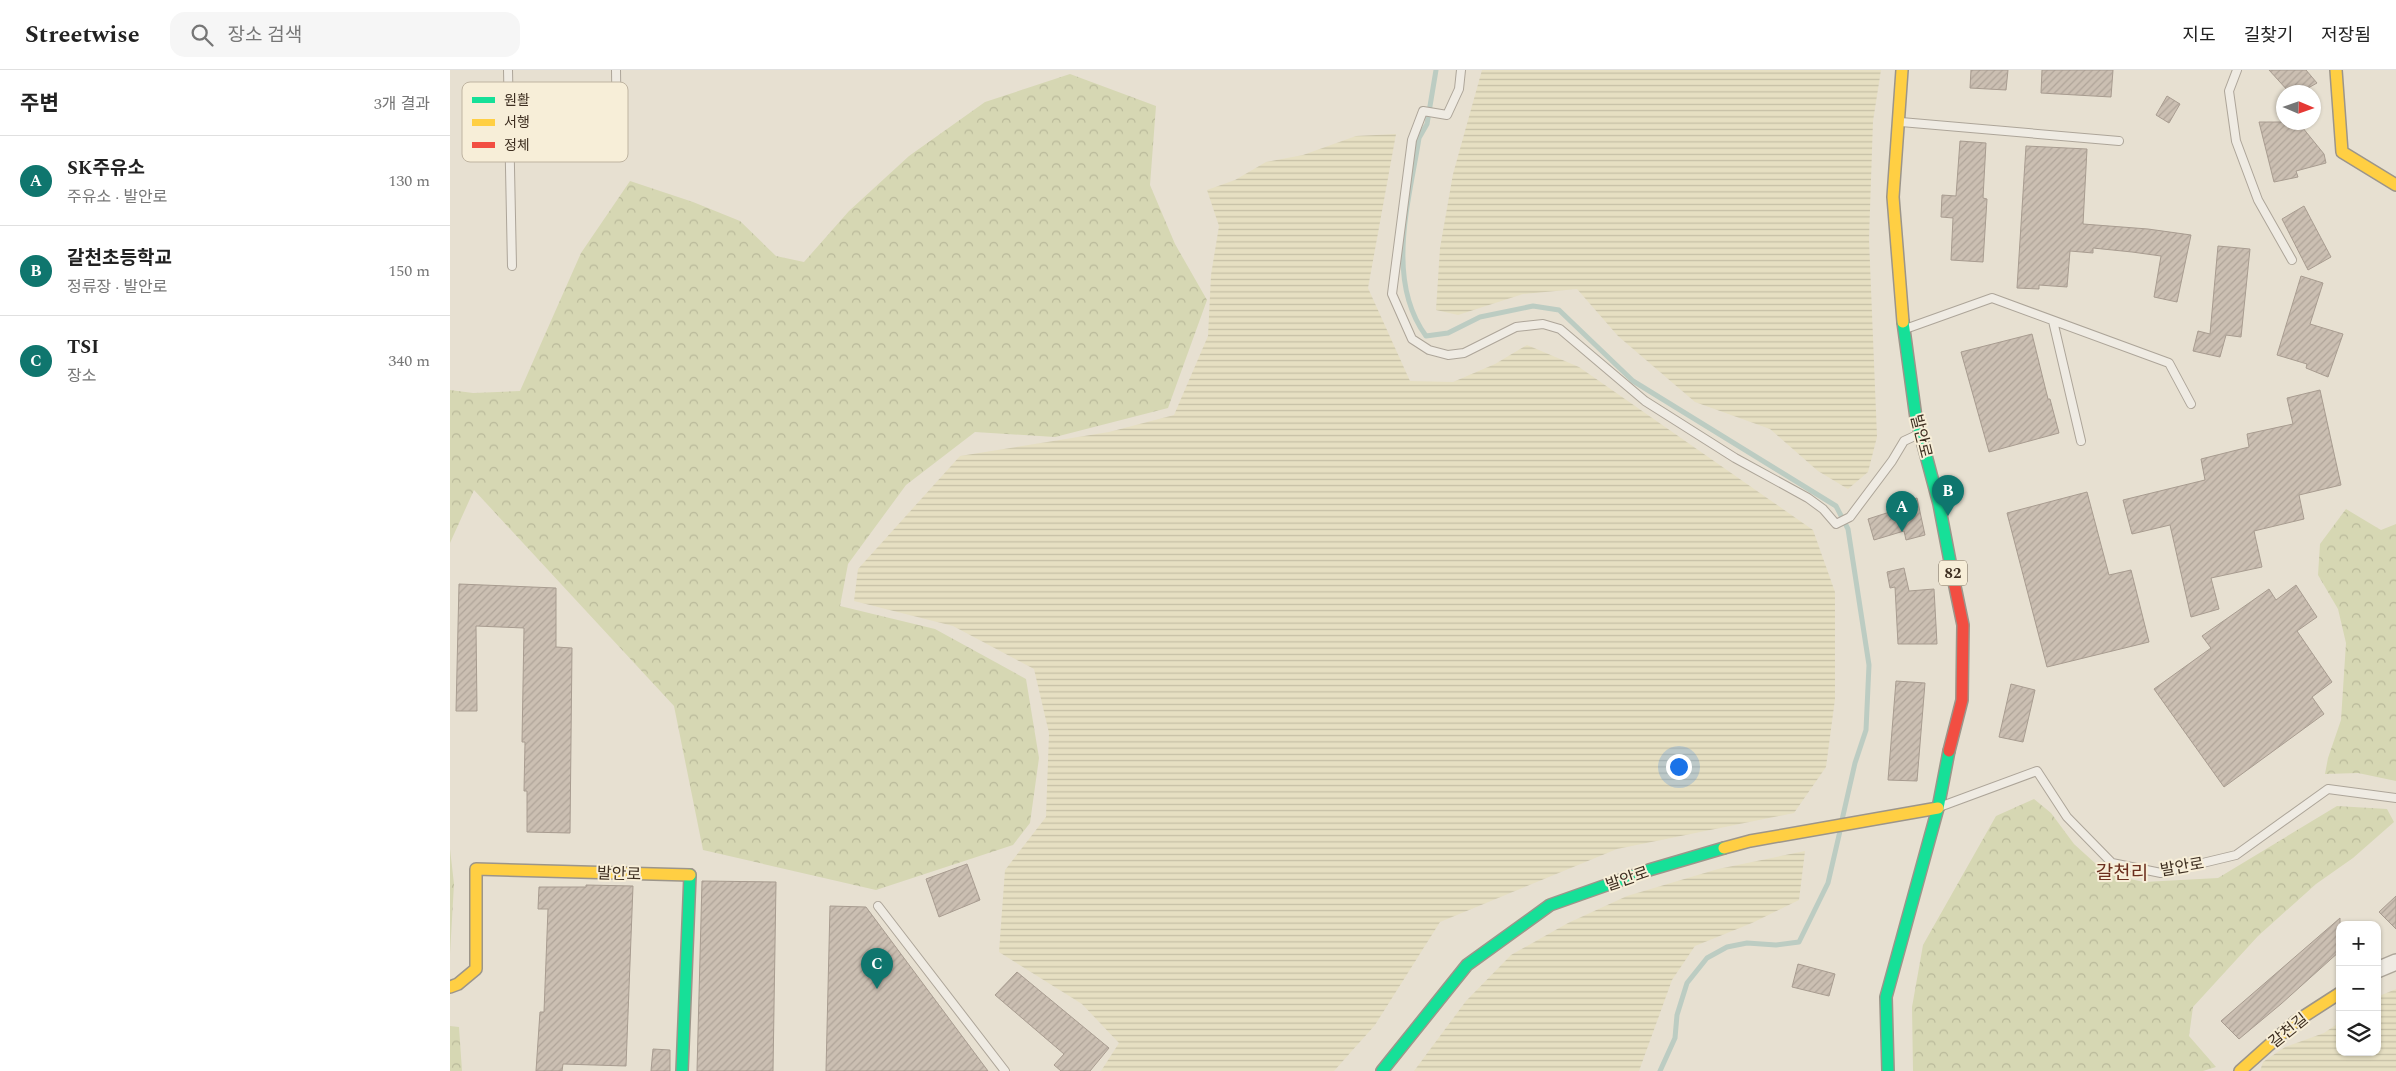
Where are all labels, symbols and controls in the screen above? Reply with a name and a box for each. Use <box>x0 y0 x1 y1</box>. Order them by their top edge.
search box <box>170 12 520 57</box>
text: Streetwise <box>25 17 140 53</box>
icon: search <box>188 21 216 49</box>
text: 장소 검색 <box>228 21 302 50</box>
text: 지도 <box>2183 22 2216 49</box>
text: 길찾기 <box>2244 22 2293 49</box>
text: 저장됨 <box>2321 22 2371 49</box>
legend <box>462 82 628 162</box>
north arrow <box>2276 85 2321 130</box>
text: 주변 <box>20 88 59 120</box>
text: 원활 <box>504 90 530 111</box>
text: 3개 결과 <box>374 92 430 116</box>
text: 서행 <box>504 112 530 133</box>
text: 정체 <box>504 135 530 156</box>
text: SK주유소 <box>67 154 145 183</box>
text: A <box>30 169 42 193</box>
text: 130 m <box>388 169 430 193</box>
text: 주유소 · 발안로 <box>67 185 167 209</box>
text: 갈천초등학교 <box>67 244 172 273</box>
text: B <box>30 259 42 283</box>
text: 150 m <box>388 259 430 283</box>
text: 정류장 · 발안로 <box>67 275 167 299</box>
text: TSI <box>67 333 99 362</box>
text: C <box>30 349 42 373</box>
text: 340 m <box>388 349 430 373</box>
text: 장소 <box>67 364 96 388</box>
street label: 발안로 <box>1904 412 1938 461</box>
pin: B <box>1932 475 1964 516</box>
pin: A <box>1886 491 1918 532</box>
road number: 82 <box>1939 560 1967 586</box>
your location <box>1666 754 1692 780</box>
street label: 발안로 <box>2158 851 2206 883</box>
district label: 갈천리 <box>2096 859 2148 888</box>
street label: 발안로 <box>1603 860 1652 897</box>
street label: 발안로 <box>596 861 642 887</box>
map controls <box>2336 921 2381 1056</box>
button: + <box>2336 921 2381 966</box>
pin: C <box>861 948 893 989</box>
button: − <box>2336 966 2381 1011</box>
street label: 갈천길 <box>2264 1008 2313 1054</box>
button: layers <box>2336 1011 2381 1056</box>

